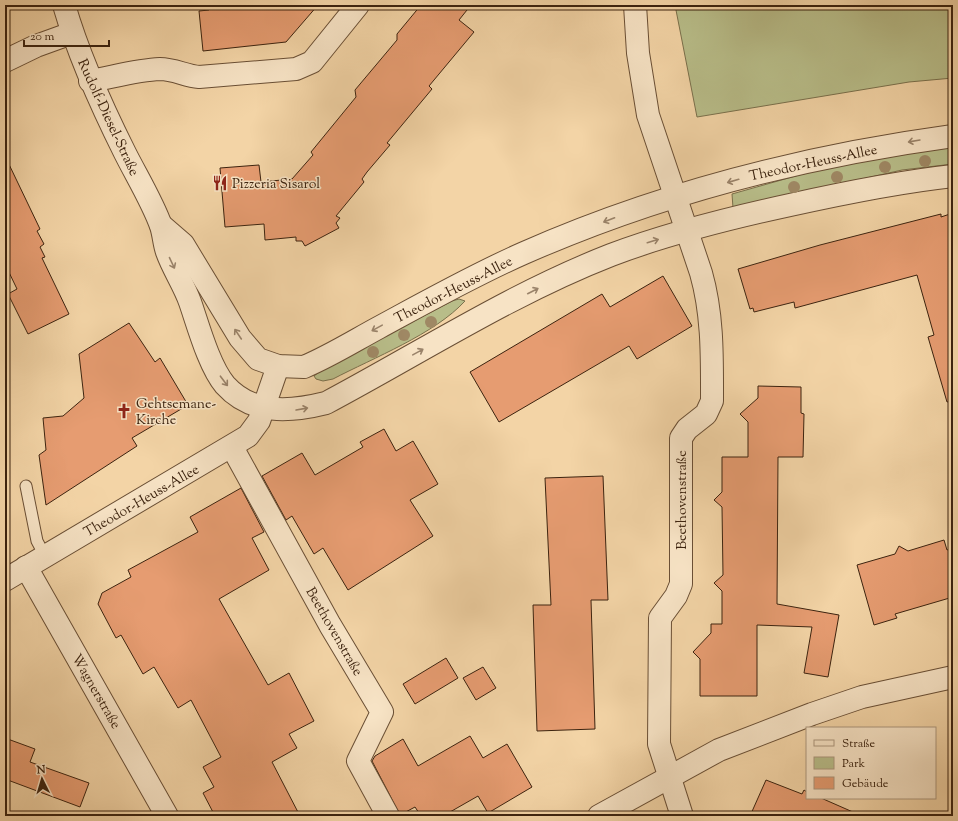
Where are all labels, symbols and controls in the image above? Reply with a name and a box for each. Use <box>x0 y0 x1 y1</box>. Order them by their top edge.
scale bar <box>24 22 109 48</box>
text: 20 m <box>30 28 55 46</box>
street label: Rudolf-Diesel-Straße <box>71 56 143 180</box>
one-way arrow <box>908 138 921 146</box>
street label: Theodor-Heuss-Allee <box>748 141 879 187</box>
restaurant icon: Pizzeria Sisarol <box>211 174 229 192</box>
place label: Pizzeria Sisarol <box>232 175 320 195</box>
one-way arrow <box>726 178 739 185</box>
one-way arrow <box>603 216 615 224</box>
one-way arrow <box>646 237 659 244</box>
street label: Theodor-Heuss-Allee <box>391 252 517 329</box>
one-way arrow <box>169 256 176 268</box>
one-way arrow <box>527 286 539 294</box>
one-way arrow <box>371 325 383 333</box>
one-way arrow <box>234 329 242 340</box>
one-way arrow <box>412 348 424 355</box>
one-way arrow <box>220 376 228 387</box>
place label: Gehtsemane- Kirche <box>136 395 216 431</box>
church icon: Gehtsemane- Kirche <box>115 402 133 420</box>
one-way arrow <box>295 405 308 413</box>
street label: Beethovenstraße <box>673 450 693 550</box>
street label: Theodor-Heuss-Allee <box>81 460 203 543</box>
street label: Beethovenstraße <box>300 584 367 680</box>
street label: Wagnerstraße <box>66 651 125 733</box>
legend <box>806 727 936 799</box>
text: Straße <box>842 735 876 753</box>
text: Park <box>842 755 865 773</box>
north arrow <box>22 759 62 799</box>
text: N <box>35 762 47 778</box>
text: Gebäude <box>842 775 889 793</box>

